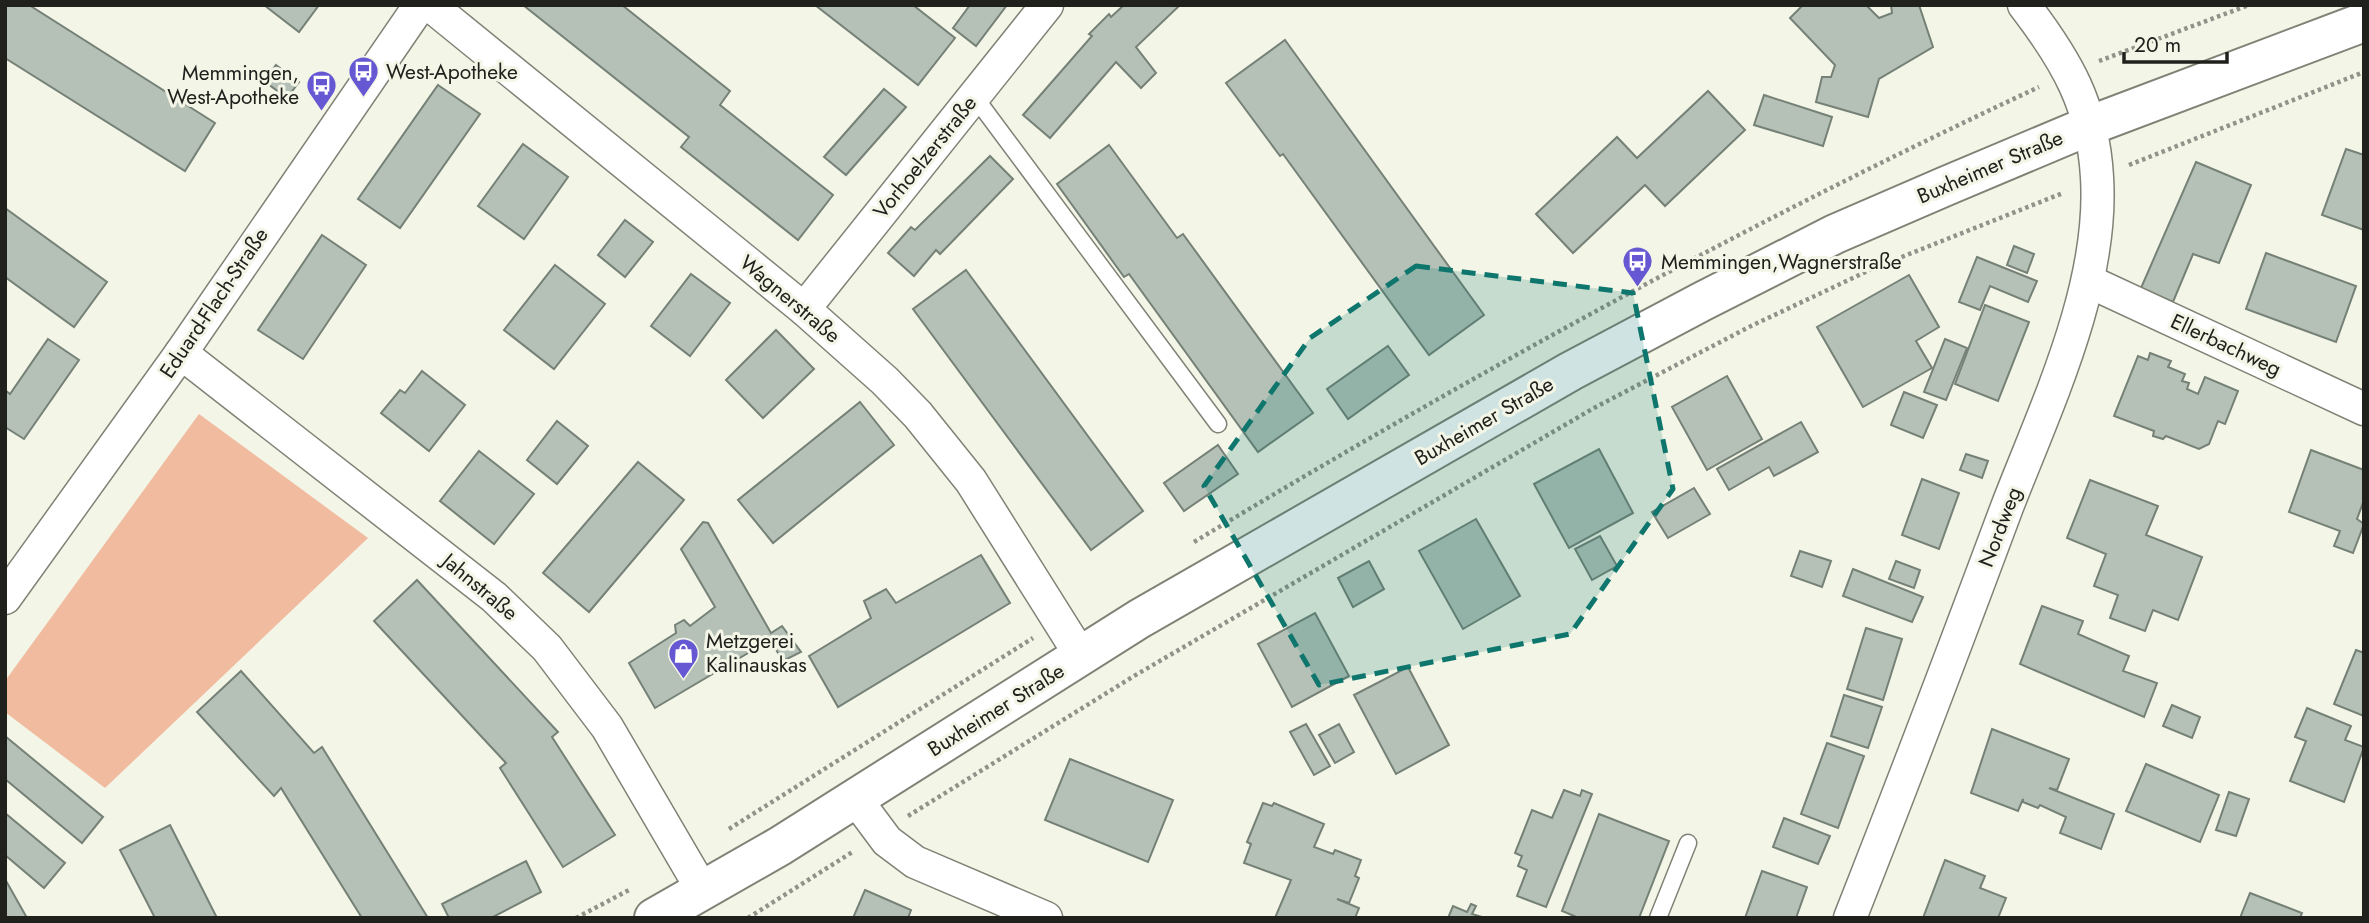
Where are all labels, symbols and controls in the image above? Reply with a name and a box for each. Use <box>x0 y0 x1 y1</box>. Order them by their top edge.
scale bar <box>2124 21 2227 65</box>
text: 20 m <box>2134 30 2181 60</box>
bus stop icon: West-Apotheke <box>346 55 380 99</box>
place label: West-Apotheke <box>386 57 518 87</box>
place label: Memmingen, West-Apotheke <box>167 58 299 112</box>
bus stop icon: Memmingen, West-Apotheke <box>305 68 339 112</box>
street label: Vorhoelzerstraße <box>866 89 984 225</box>
street label: Buxheimer Straße <box>1912 123 2068 211</box>
street label: Eduard-Flach-Straße <box>152 222 276 384</box>
bus stop icon: Memmingen,Wagnerstraße <box>1621 245 1655 289</box>
place label: Memmingen,Wagnerstraße <box>1661 247 1902 277</box>
street label: Wagnerstraße <box>733 248 847 350</box>
street label: Ellerbachweg <box>2166 306 2286 384</box>
street label: Buxheimer Straße <box>1409 369 1559 473</box>
street label: Nordweg <box>1971 483 2029 571</box>
street label: Jahnstraße <box>433 544 525 628</box>
place label: Metzgerei Kalinauskas <box>706 626 807 680</box>
shop icon: Metzgerei Kalinauskas <box>666 636 700 680</box>
street label: Buxheimer Straße <box>922 656 1070 764</box>

